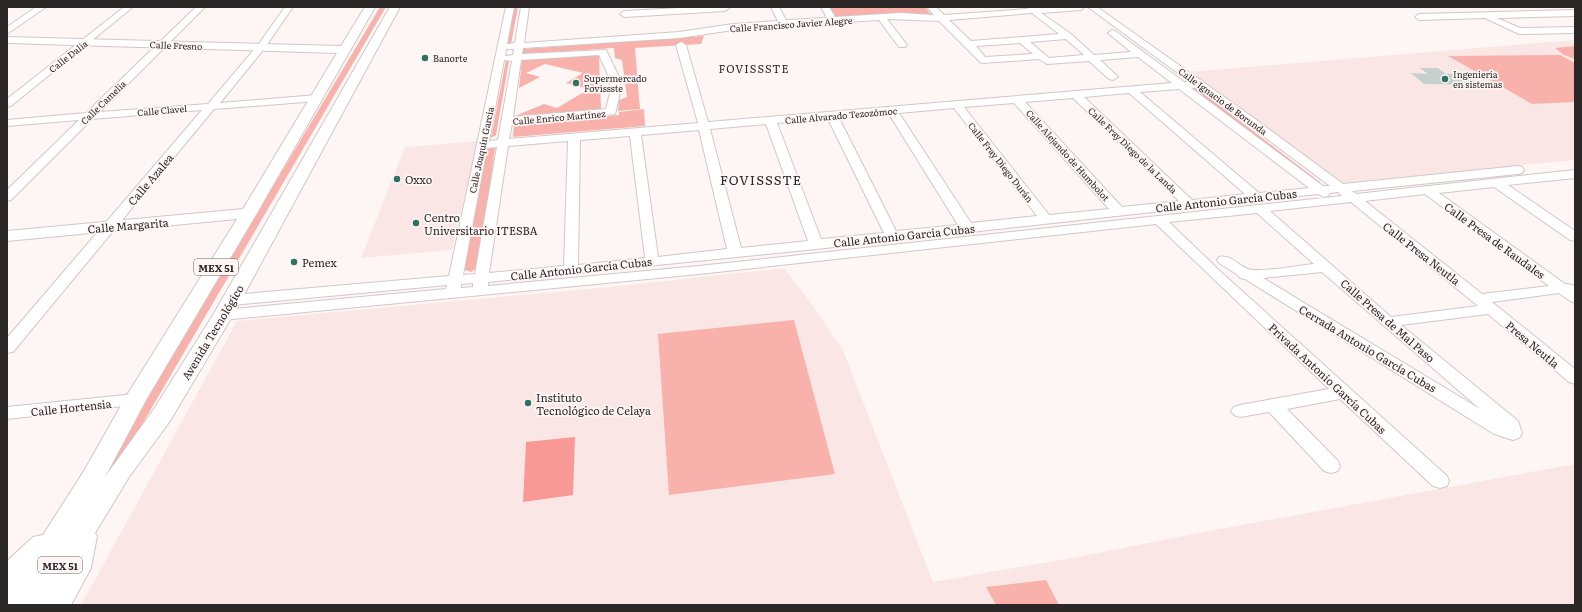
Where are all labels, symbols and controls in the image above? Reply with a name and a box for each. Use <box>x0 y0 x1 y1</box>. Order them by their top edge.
street label: Calle Francisco Javier Alegre <box>729 13 853 35</box>
street label: Calle Dalia <box>46 36 91 76</box>
street label: Calle Fresno <box>149 37 203 53</box>
place label: Banorte <box>433 51 468 65</box>
marker: Banorte <box>420 53 430 63</box>
district label: FOVISSSTE <box>719 60 789 76</box>
street label: Calle Ignacio de Borunda <box>1176 64 1270 138</box>
place label: Ingeniería en sistemas <box>1453 67 1502 91</box>
place label: Supermercado Fovissste <box>584 71 647 95</box>
marker: Ingeniería en sistemas <box>1440 74 1450 84</box>
street label: Calle Camelia <box>77 77 129 127</box>
marker: Supermercado Fovissste <box>571 78 581 88</box>
street label: Calle Clavel <box>137 101 187 119</box>
street label: Calle Alvarado Tezozómoc <box>784 103 898 127</box>
street label: Calle Fray Diego de la Landa <box>1085 104 1181 197</box>
street label: Calle Joaquín García <box>465 105 497 194</box>
street label: Calle Enrico Martínez <box>512 106 607 128</box>
street label: Calle Alejando de Humbolot <box>1023 106 1113 204</box>
street label: Calle Fray Diego Durán <box>965 119 1037 205</box>
street label: Calle Azalea <box>124 150 177 208</box>
district label: FOVISSSTE <box>720 170 802 189</box>
place label: Oxxo <box>405 171 432 187</box>
marker: Oxxo <box>392 174 402 184</box>
street label: Calle Antonio García Cubas <box>1155 185 1297 215</box>
street label: Calle Presa de Raudales <box>1441 198 1549 282</box>
place label: Centro Universitario ITESBA <box>424 209 538 238</box>
street label: Calle Margarita <box>87 213 169 237</box>
marker: Centro Universitario ITESBA <box>411 218 421 228</box>
street label: Calle Presa Neutla <box>1380 218 1464 288</box>
street label: Calle Antonio García Cubas <box>833 220 975 250</box>
street label: Calle Antonio García Cubas <box>510 253 652 283</box>
place label: Pemex <box>302 254 338 270</box>
marker: Pemex <box>289 257 299 267</box>
road number: MEX 51 <box>194 259 238 275</box>
street label: Calle Presa de Mal Paso <box>1337 275 1439 365</box>
street label: Avenida Tecnológico <box>177 281 247 383</box>
street label: Cerrada Antonio García Cubas <box>1296 301 1440 395</box>
street label: Presa Neutla <box>1503 317 1563 371</box>
street label: Privada Antonio García Cubas <box>1266 319 1390 437</box>
place label: Instituto Tecnológico de Celaya <box>536 389 651 418</box>
street label: Calle Hortensia <box>30 395 112 419</box>
marker: Instituto Tecnológico de Celaya <box>523 398 533 408</box>
road number: MEX 51 <box>38 557 82 573</box>

